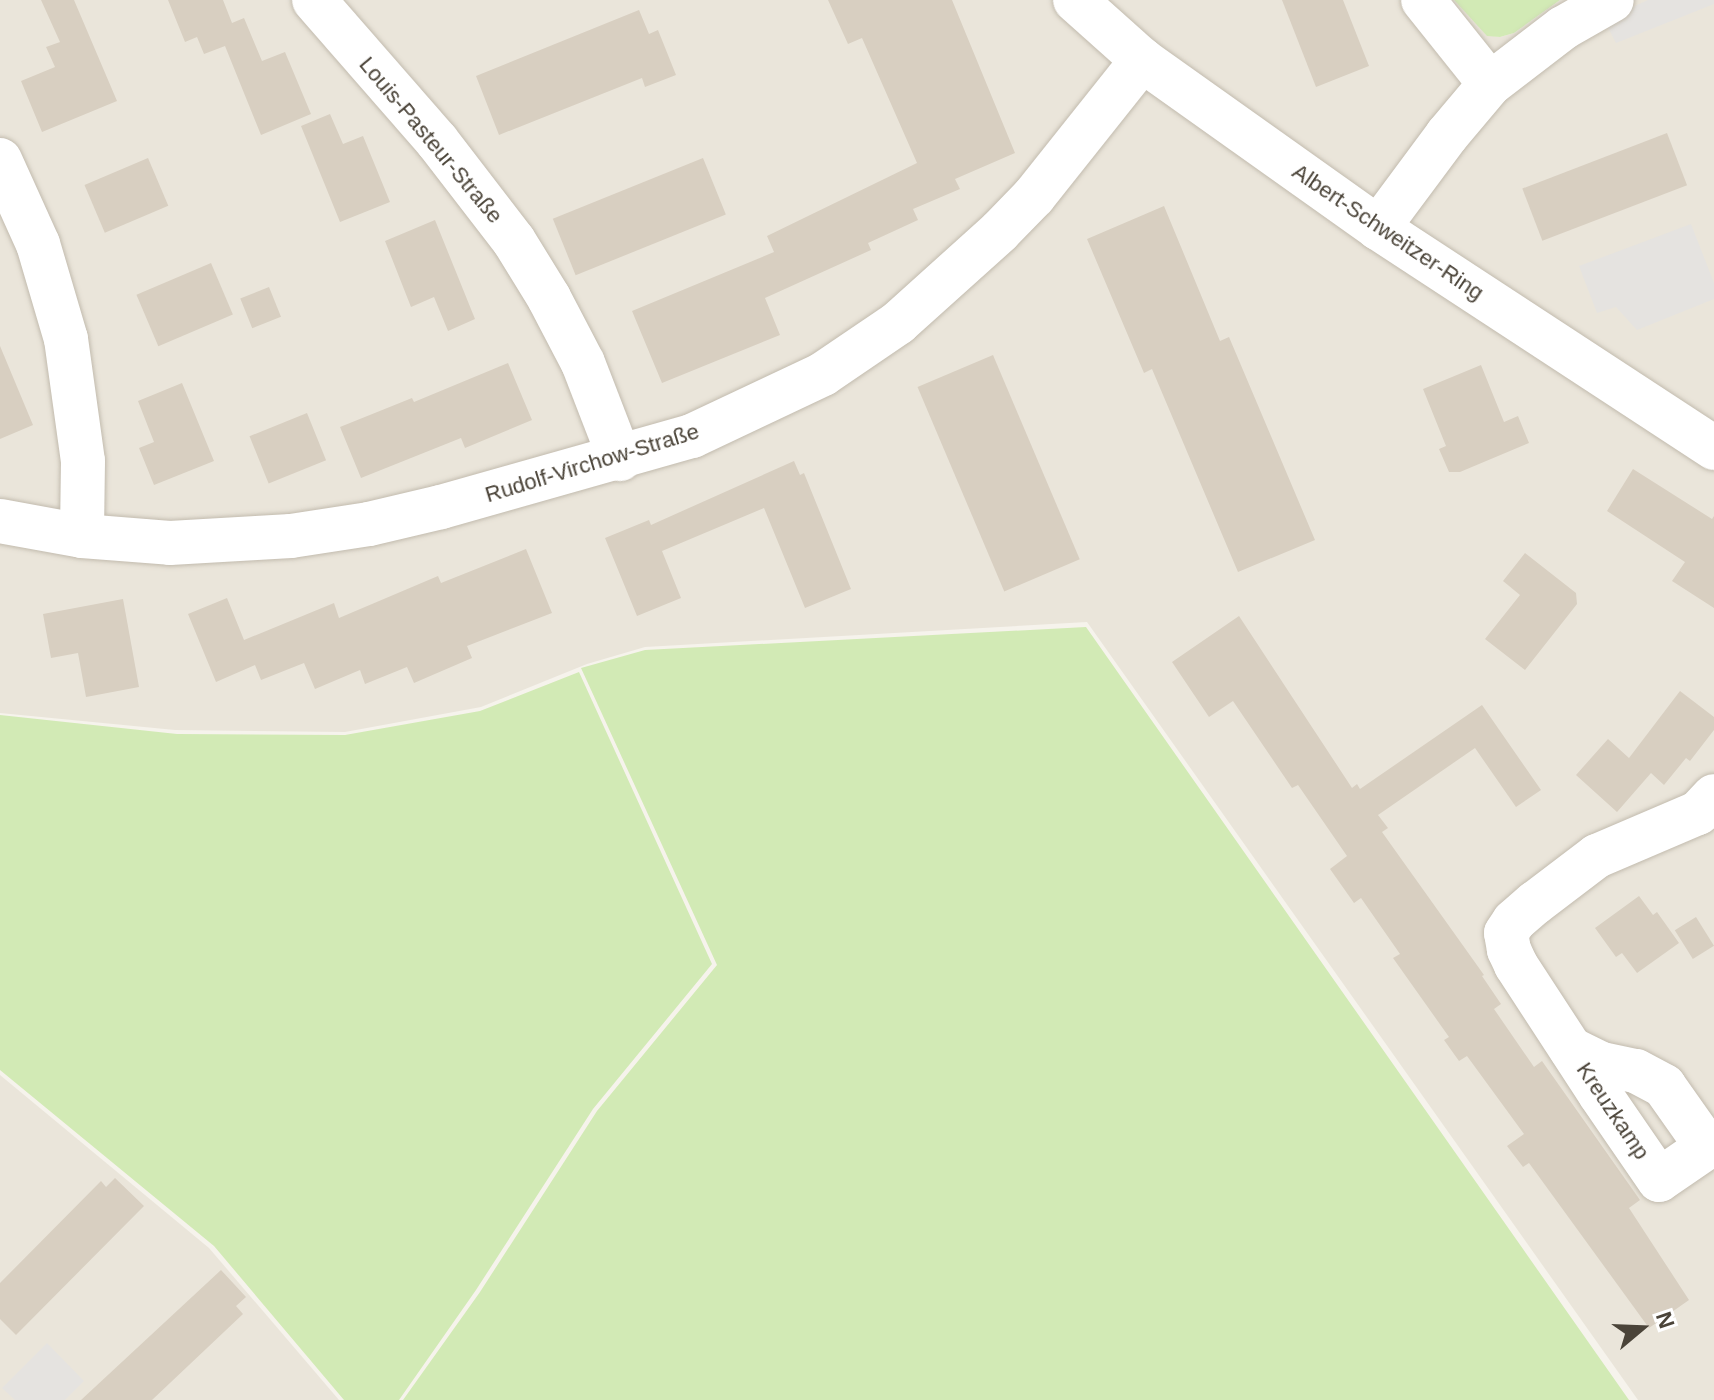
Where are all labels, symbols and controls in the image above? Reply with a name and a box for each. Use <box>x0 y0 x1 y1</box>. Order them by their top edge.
street label: Louis-Pasteur-Straße <box>354 51 508 229</box>
street label: Albert-Schweitzer-Ring <box>1287 158 1489 306</box>
street label: Rudolf-Virchow-Straße <box>482 418 702 508</box>
street label: Kreuzkamp <box>1571 1057 1655 1165</box>
north arrow <box>1602 1288 1682 1368</box>
text: N <box>1651 1308 1680 1332</box>

